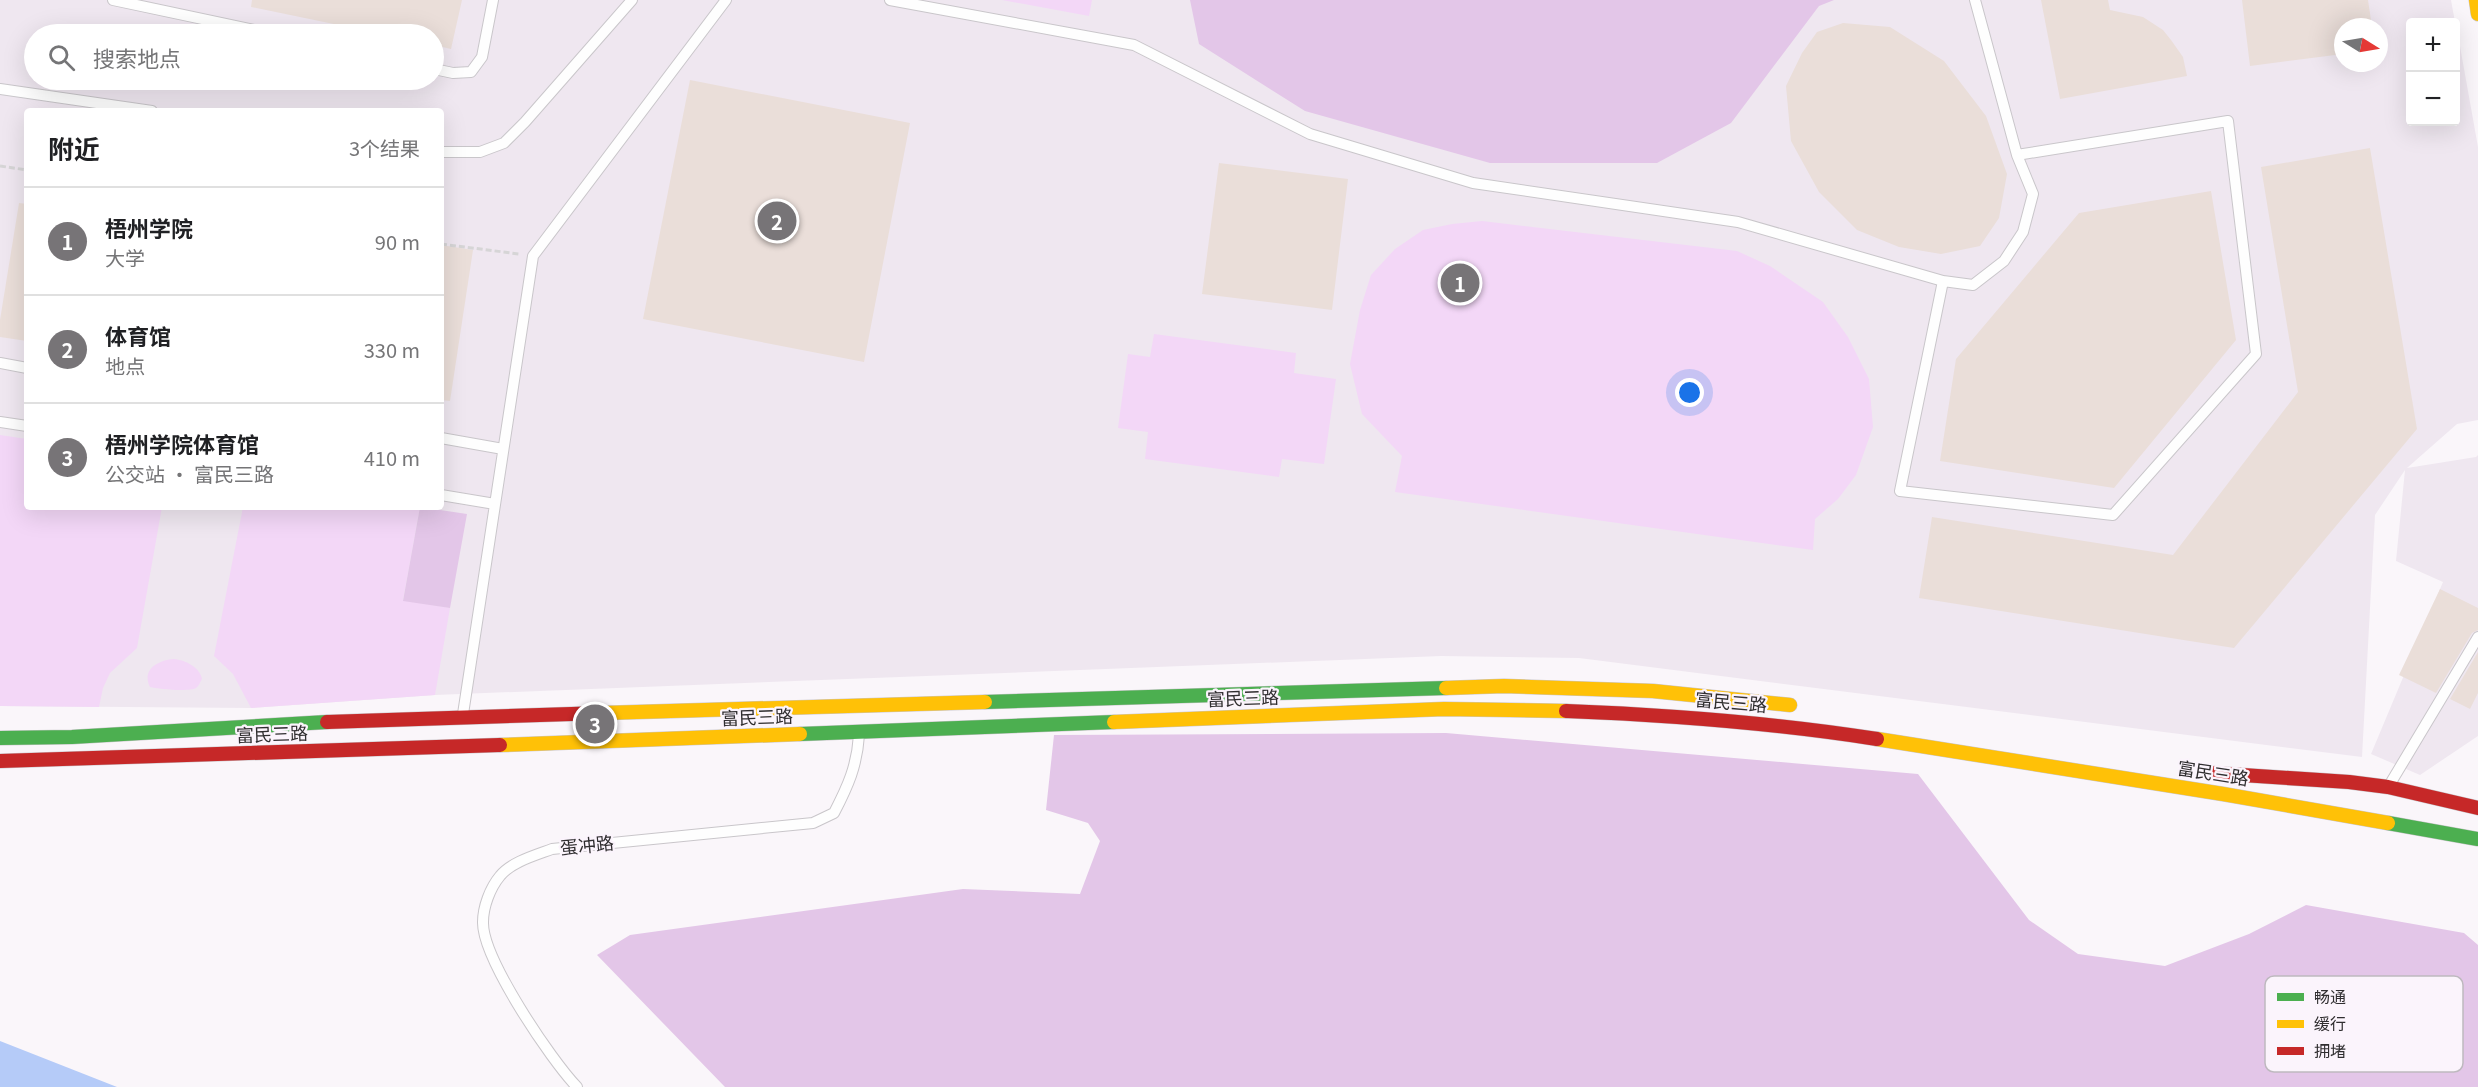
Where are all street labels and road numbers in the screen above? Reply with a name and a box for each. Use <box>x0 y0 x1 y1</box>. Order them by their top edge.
street label: 富民三路 <box>1206 683 1279 711</box>
street label: 富民三路 <box>1694 685 1768 717</box>
street label: 富民三路 <box>720 702 793 730</box>
street label: 富民三路 <box>235 719 308 747</box>
street label: 富民三路 <box>2176 754 2251 790</box>
street label: 蛋冲路 <box>559 828 615 860</box>

